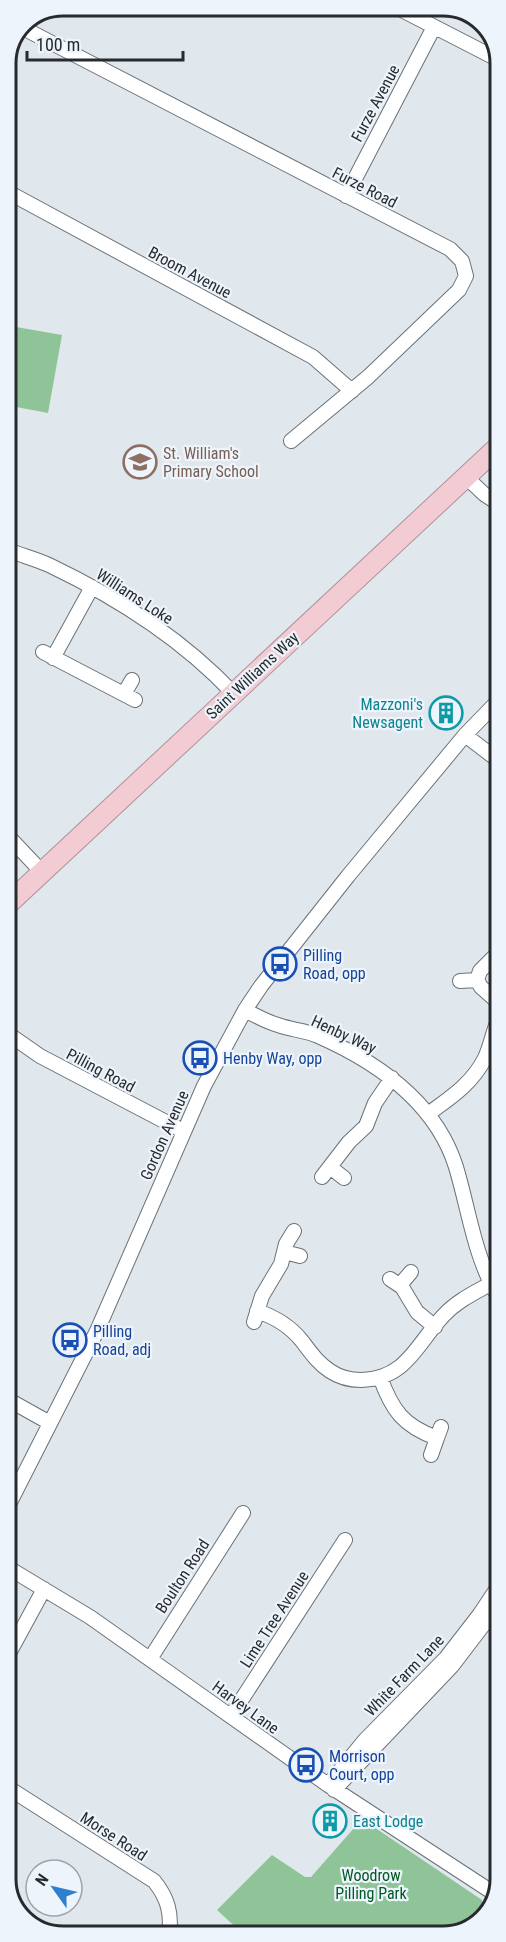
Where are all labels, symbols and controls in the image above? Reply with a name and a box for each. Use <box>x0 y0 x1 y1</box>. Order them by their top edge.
scale bar <box>27 24 183 62</box>
text: 100 m <box>36 34 80 55</box>
street label: Furze Avenue <box>347 62 404 145</box>
street label: Furze Road <box>329 163 400 212</box>
street label: Broom Avenue <box>145 243 235 302</box>
school or university icon: St. William's Primary School <box>122 444 158 480</box>
place label: St. William's Primary School <box>163 444 259 481</box>
street label: Williams Loke <box>93 565 177 628</box>
street label: Saint Williams Way <box>202 627 303 723</box>
place label: Mazzoni's Newsagent <box>352 695 423 732</box>
building icon: Mazzoni's Newsagent <box>428 695 464 731</box>
bus stop icon: Pilling Road, opp <box>262 946 298 982</box>
place label: Pilling Road, opp <box>303 946 366 983</box>
street label: Henby Way <box>308 1011 380 1058</box>
bus stop icon: Henby Way, opp <box>182 1040 218 1076</box>
street label: Pilling Road <box>63 1044 138 1096</box>
place label: Henby Way, opp <box>223 1049 322 1068</box>
street label: Gordon Avenue <box>136 1088 193 1183</box>
bus stop icon: Pilling Road, adj <box>52 1322 88 1358</box>
place label: Pilling Road, adj <box>93 1322 151 1359</box>
street label: Boulton Road <box>151 1536 213 1617</box>
street label: Lime Tree Avenue <box>236 1567 313 1671</box>
street label: White Farm Lane <box>361 1631 448 1720</box>
street label: Harvey Lane <box>209 1677 283 1738</box>
bus stop icon: Morrison Court, opp <box>288 1747 324 1783</box>
place label: Morrison Court, opp <box>329 1747 395 1784</box>
building icon: East Lodge <box>312 1803 348 1839</box>
street label: Morse Road <box>77 1808 151 1865</box>
place label: East Lodge <box>353 1812 423 1831</box>
north arrow <box>24 1858 84 1918</box>
park label: Woodrow Pilling Park <box>335 1866 407 1903</box>
text: N <box>31 1871 53 1889</box>

